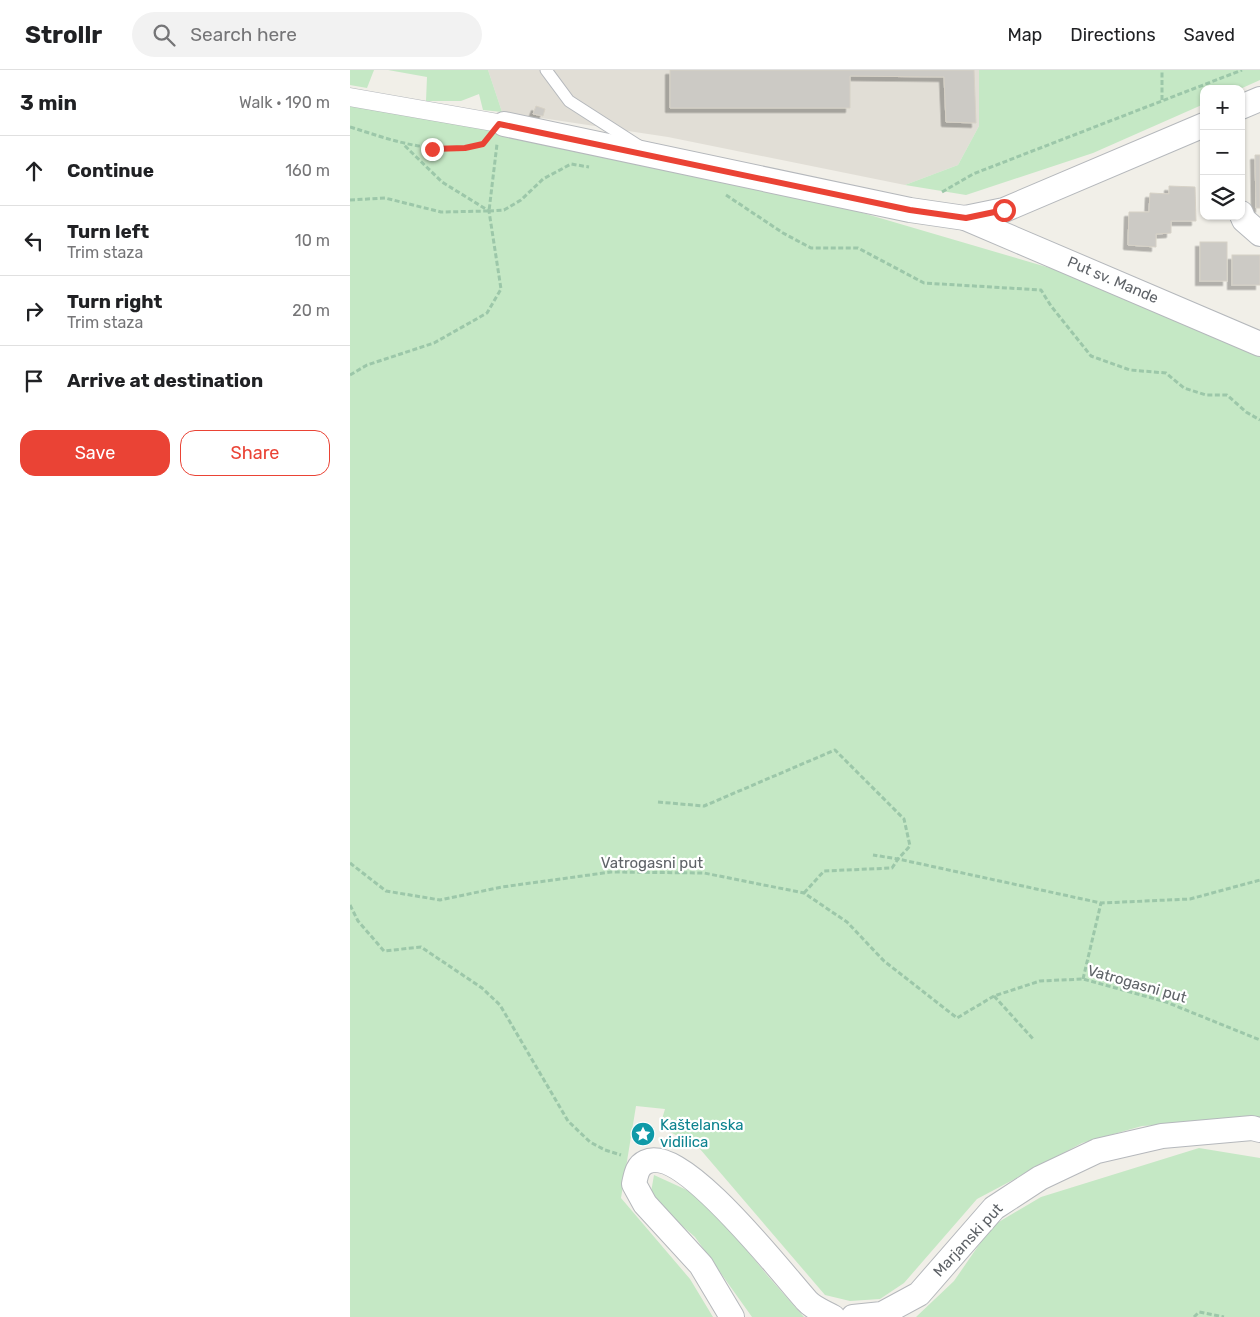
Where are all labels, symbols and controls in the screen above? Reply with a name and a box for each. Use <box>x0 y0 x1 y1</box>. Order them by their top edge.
search box <box>132 12 482 57</box>
text: Strollr <box>25 21 102 49</box>
icon: search <box>150 21 178 49</box>
text: Search here <box>190 23 297 46</box>
text: Map <box>1007 24 1042 46</box>
text: Directions <box>1070 24 1156 46</box>
text: Saved <box>1184 24 1235 46</box>
map controls <box>1200 85 1245 220</box>
button: + <box>1200 85 1245 130</box>
text: 3 min <box>20 90 77 115</box>
text: Walk · 190 m <box>239 93 330 112</box>
button: − <box>1200 130 1245 175</box>
route end <box>421 138 444 161</box>
icon: ahead <box>20 157 48 185</box>
text: Continue <box>67 159 154 182</box>
text: 160 m <box>285 161 330 180</box>
button: layers <box>1200 175 1245 220</box>
route start <box>993 199 1016 222</box>
text: Turn left <box>67 220 149 243</box>
icon: left <box>20 227 48 255</box>
text: 10 m <box>295 231 330 250</box>
text: Trim staza <box>67 243 143 262</box>
street label: Put sv. Mande <box>1065 253 1161 307</box>
text: Turn right <box>67 290 162 313</box>
icon: right <box>20 297 48 325</box>
text: 20 m <box>292 301 330 320</box>
text: Trim staza <box>67 313 143 332</box>
icon: arrive <box>20 367 48 395</box>
text: Arrive at destination <box>67 369 263 392</box>
button: Save <box>20 430 170 476</box>
button: Share <box>180 430 330 476</box>
street label: Vatrogasni put <box>601 854 703 872</box>
street label: Vatrogasni put <box>1085 961 1189 1007</box>
place label: Kaštelanska vidilica <box>660 1116 744 1151</box>
place icon: Kaštelanska vidilica <box>630 1121 656 1147</box>
street label: Marjanski put <box>929 1200 1007 1280</box>

